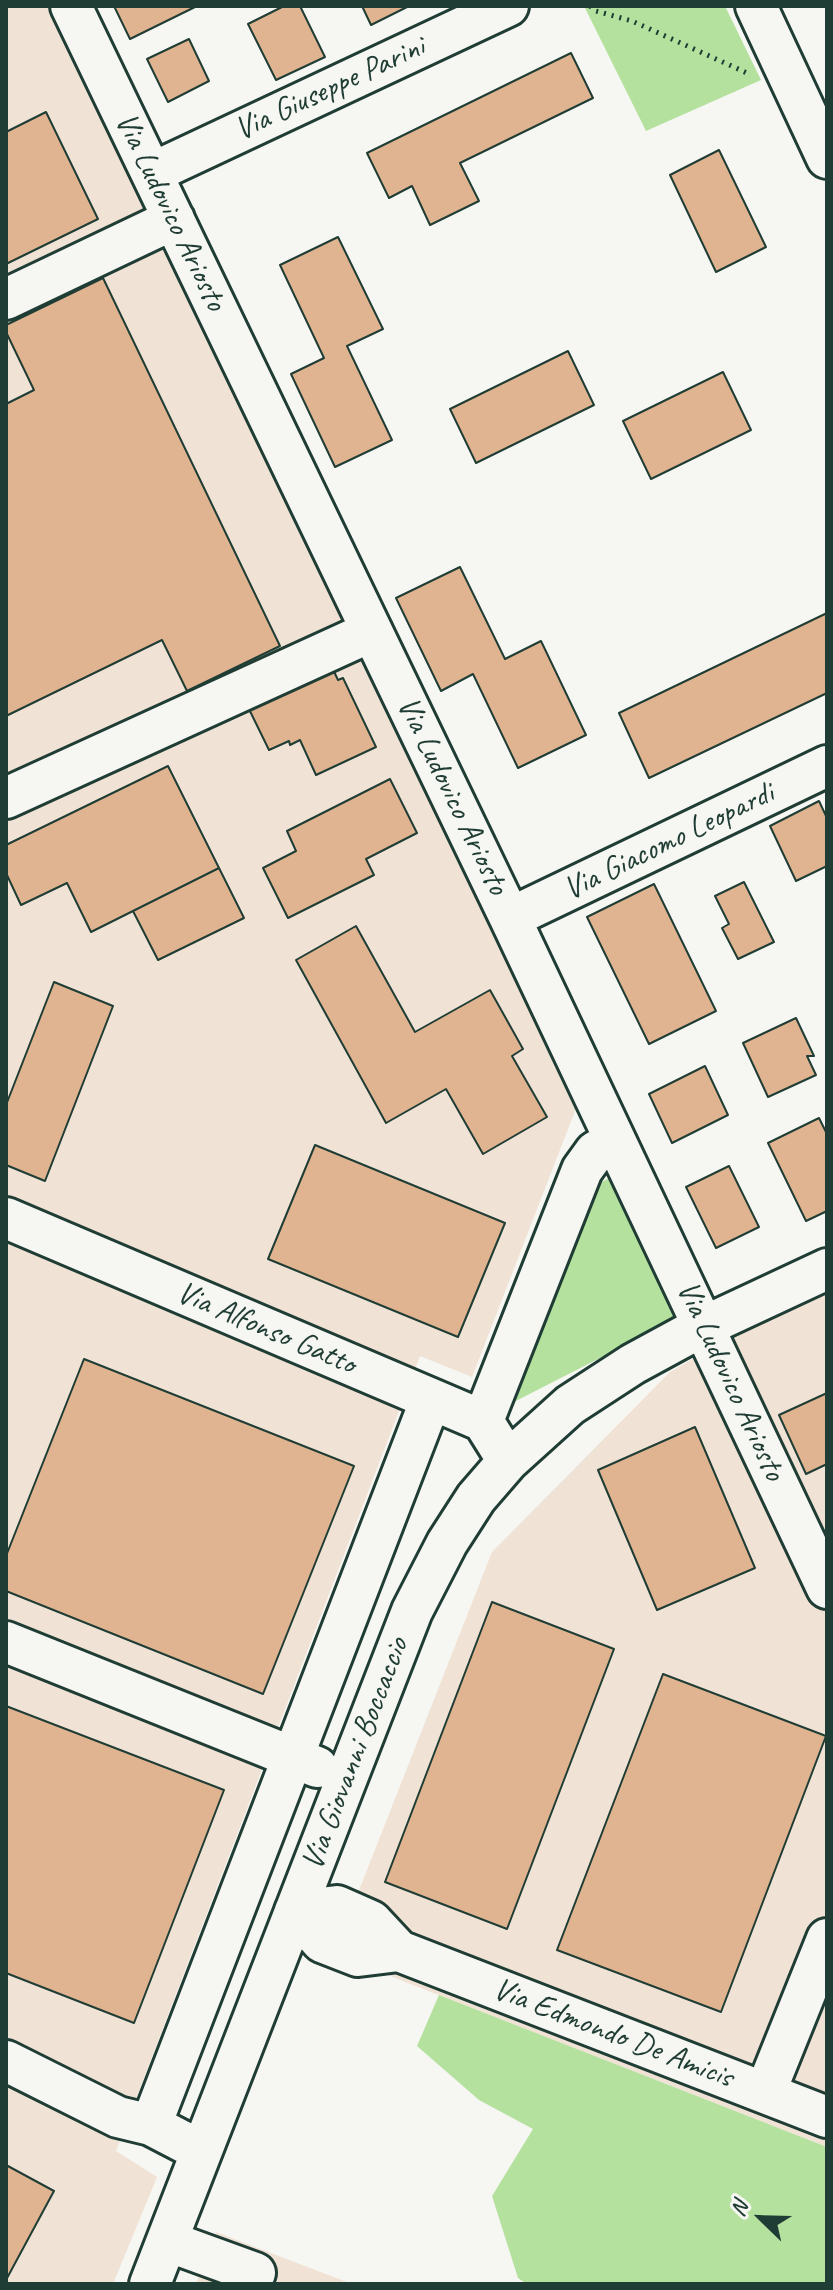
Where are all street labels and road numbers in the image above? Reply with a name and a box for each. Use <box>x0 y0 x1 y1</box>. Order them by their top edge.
street label: Via Giuseppe Parini <box>229 28 431 150</box>
street label: Via Ludovico Ariosto <box>106 107 234 317</box>
street label: Via Ludovico Ariosto <box>388 691 516 901</box>
street label: Via Giacomo Leopardi <box>558 775 780 909</box>
street label: Via Alfonso Gatto <box>171 1274 361 1384</box>
street label: Via Ludovico Ariosto <box>667 1275 793 1487</box>
street label: Via Giovanni Boccaccio <box>294 1632 418 1876</box>
street label: Via Edmondo De Amicis <box>488 1971 738 2097</box>

